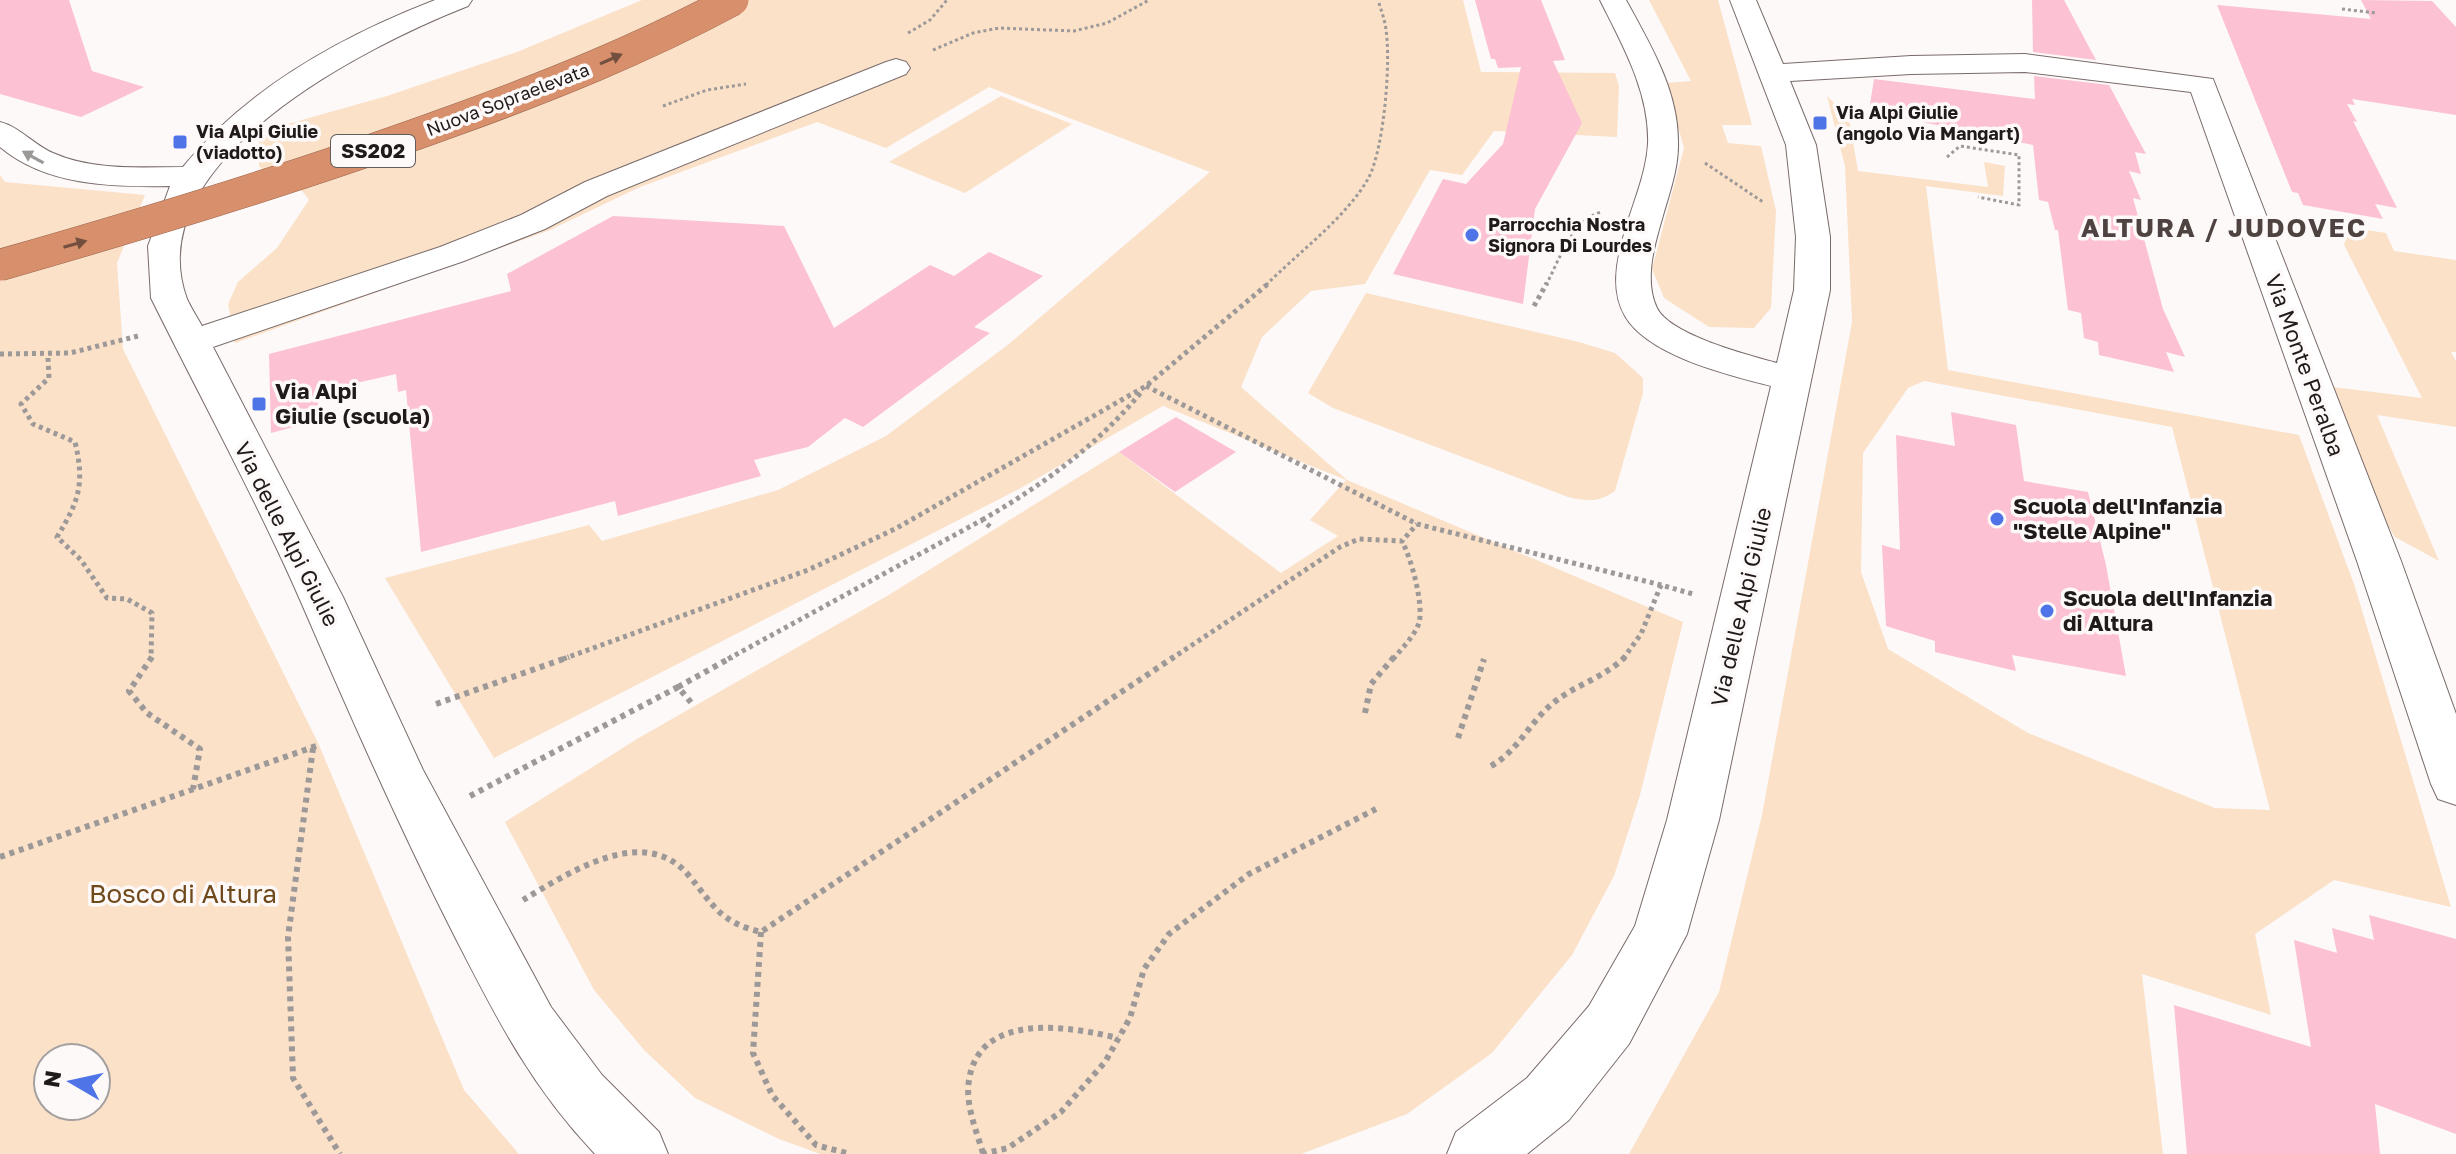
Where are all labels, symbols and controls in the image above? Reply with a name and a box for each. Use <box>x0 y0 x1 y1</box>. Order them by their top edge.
one-way arrow <box>600 52 623 65</box>
street label: Nuova Sopraelevata <box>423 58 592 140</box>
place label: Via Alpi Giulie (angolo Via Mangart) <box>1836 101 2020 144</box>
marker: Via Alpi Giulie (angolo Via Mangart) <box>1811 114 1829 132</box>
place label: Via Alpi Giulie (viadotto) <box>196 120 319 163</box>
marker: Via Alpi Giulie (viadotto) <box>171 133 189 151</box>
road number: SS202 <box>331 135 415 167</box>
one-way arrow <box>22 150 44 164</box>
district label: ALTURA / JUDOVEC <box>2081 212 2367 243</box>
place label: Parrocchia Nostra Signora Di Lourdes <box>1488 213 1652 256</box>
marker: Parrocchia Nostra Signora Di Lourdes <box>1463 226 1481 244</box>
one-way arrow <box>64 237 88 250</box>
street label: Via Monte Peralba <box>2260 270 2351 460</box>
place label: Via Alpi Giulie (scuola) <box>275 377 430 429</box>
marker: Via Alpi Giulie (scuola) <box>250 395 268 413</box>
street label: Via delle Alpi Giulie <box>229 437 346 631</box>
place label: Scuola dell'Infanzia "Stelle Alpine" <box>2013 492 2223 544</box>
street label: Via delle Alpi Giulie <box>1704 505 1777 709</box>
marker: Scuola dell'Infanzia "Stelle Alpine" <box>1988 510 2006 528</box>
place label: Scuola dell'Infanzia di Altura <box>2063 584 2273 636</box>
marker: Scuola dell'Infanzia di Altura <box>2038 602 2056 620</box>
park label: Bosco di Altura <box>89 878 277 909</box>
north arrow <box>32 1042 112 1122</box>
text: N <box>37 1068 66 1089</box>

